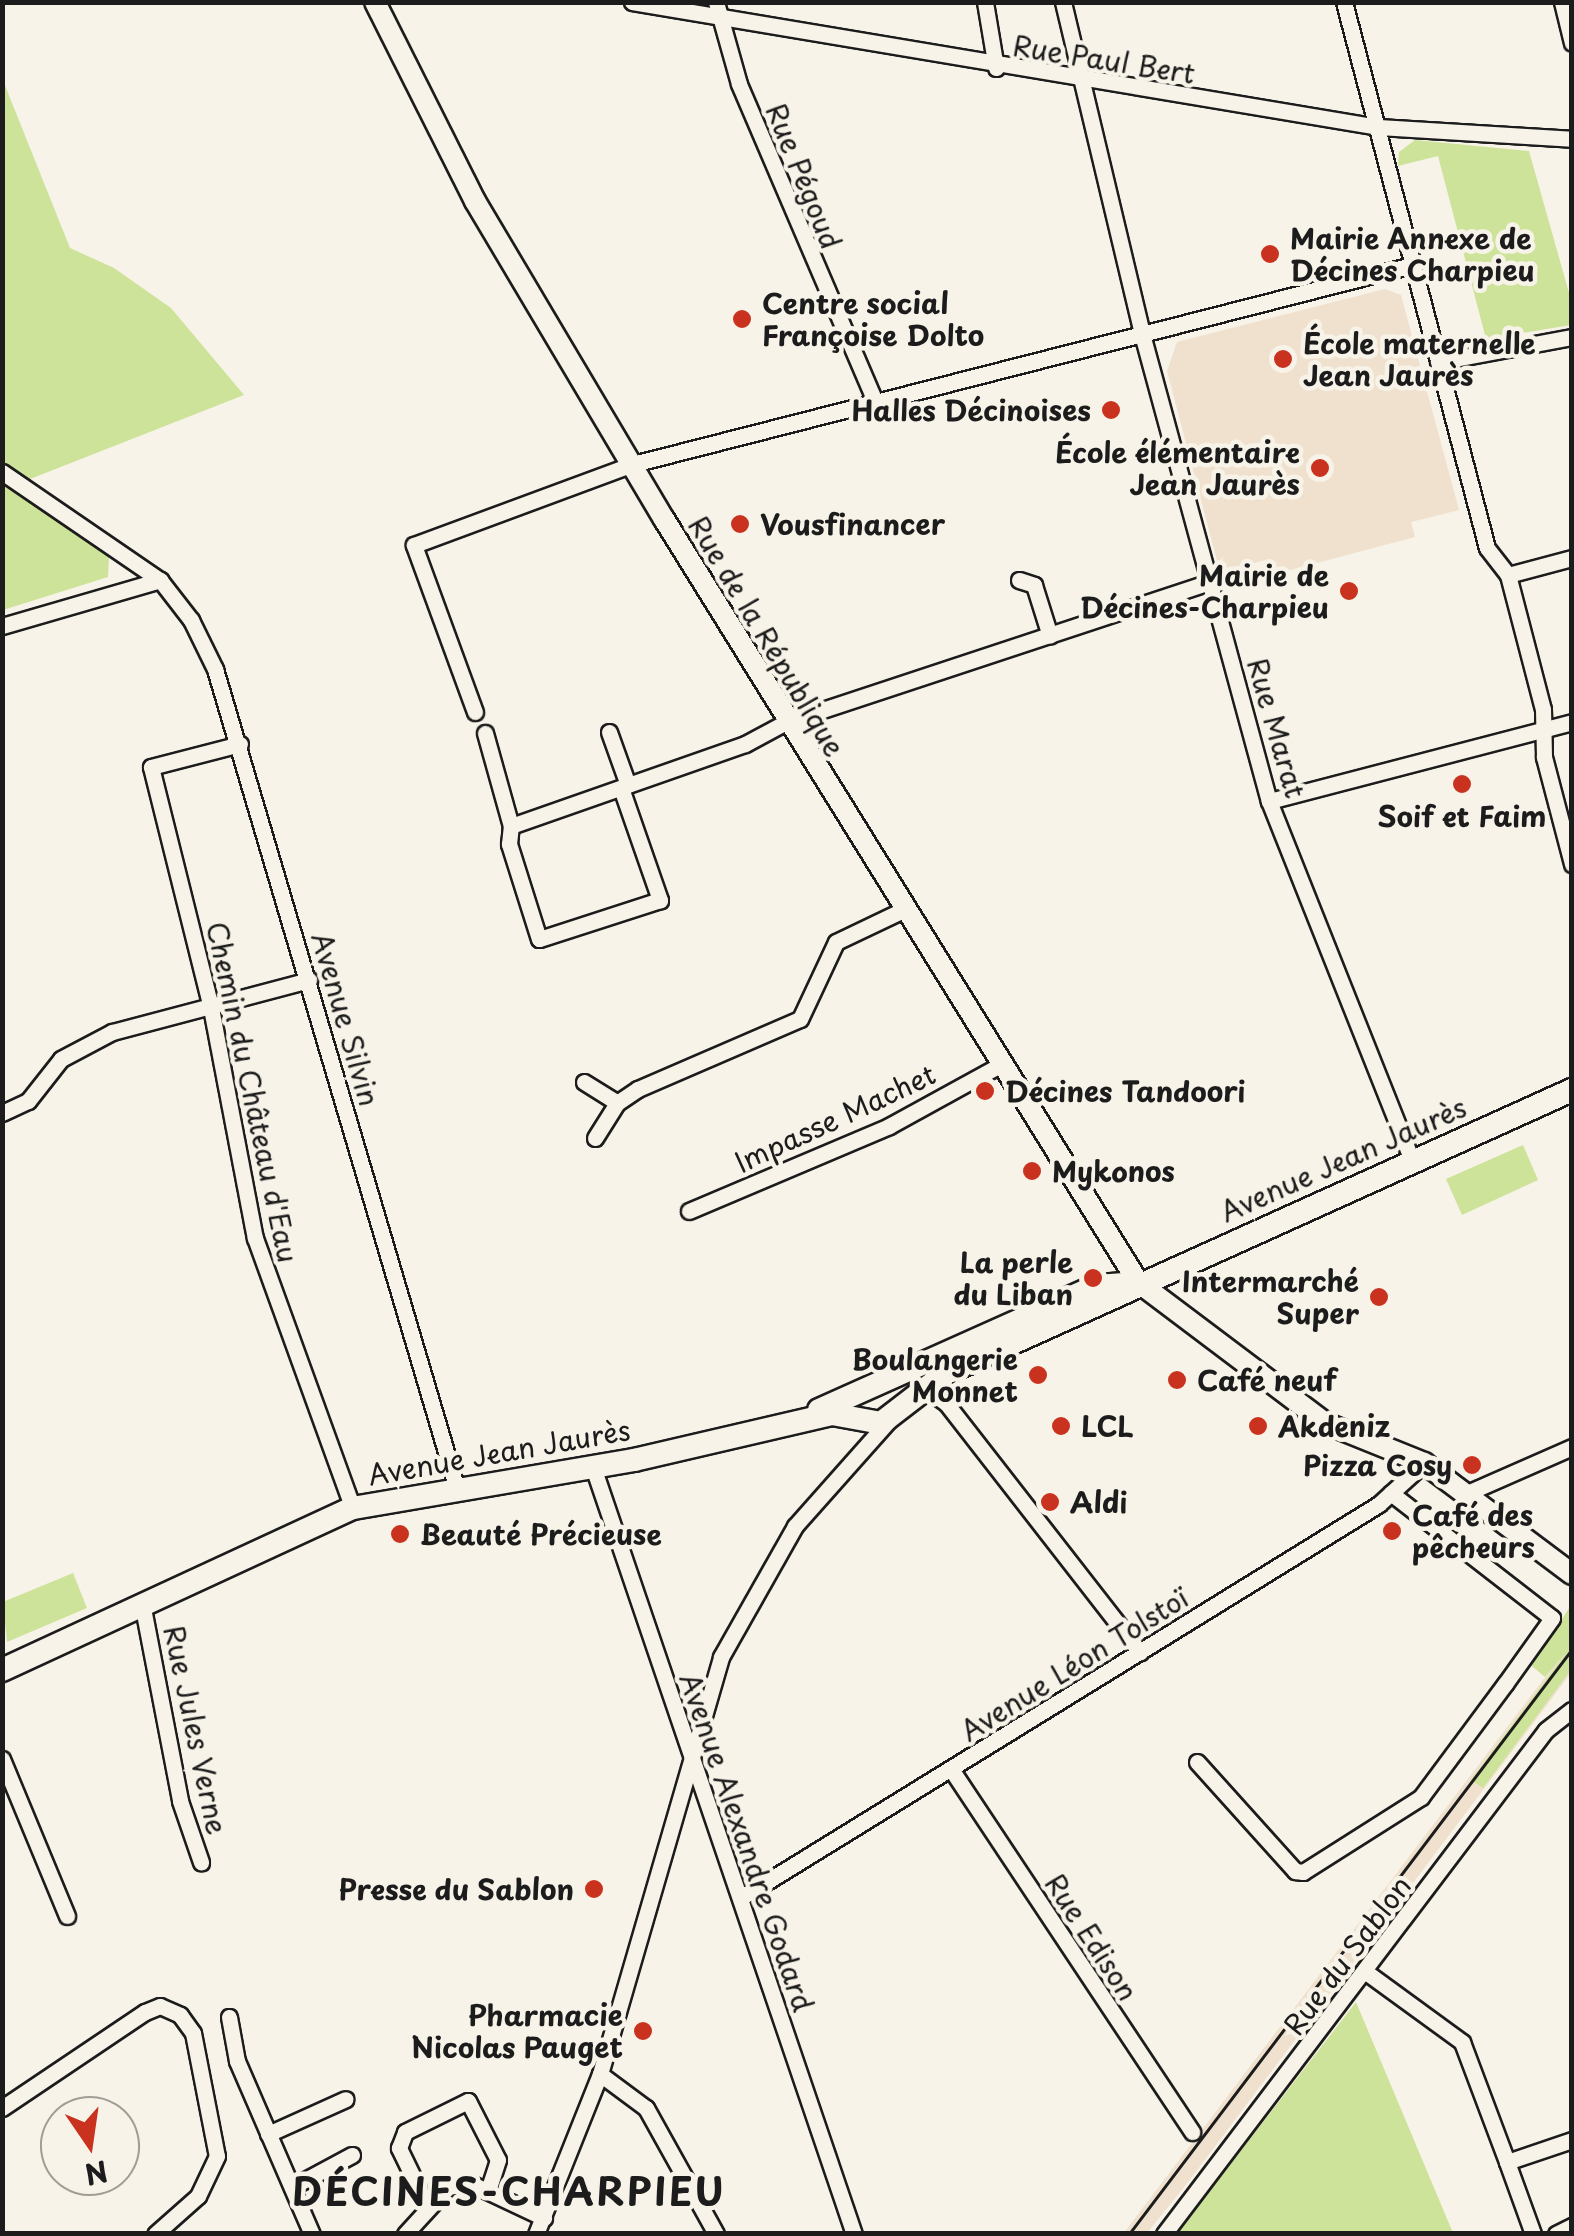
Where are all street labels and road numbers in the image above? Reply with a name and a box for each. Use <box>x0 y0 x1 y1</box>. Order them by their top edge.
street label: Rue Paul Bert <box>1010 28 1198 90</box>
street label: Rue Pégoud <box>759 97 849 255</box>
street label: Rue de la République <box>680 507 854 765</box>
street label: Rue Marat <box>1241 654 1313 802</box>
street label: Chemin du Château d'Eau <box>200 918 306 1266</box>
street label: Avenue Silvin <box>305 929 387 1109</box>
street label: Impasse Machet <box>729 1057 941 1179</box>
street label: Avenue Jean Jaurès <box>1214 1089 1472 1229</box>
street label: Avenue Jean Jaurès <box>365 1412 633 1492</box>
street label: Avenue Léon Tolstoï <box>954 1581 1194 1747</box>
street label: Rue Jules Verne <box>157 1621 235 1839</box>
street label: Avenue Alexandre Godard <box>674 1671 820 2013</box>
street label: Rue Edison <box>1038 1867 1146 2007</box>
street label: Rue du Sablon <box>1275 1868 1419 2042</box>

